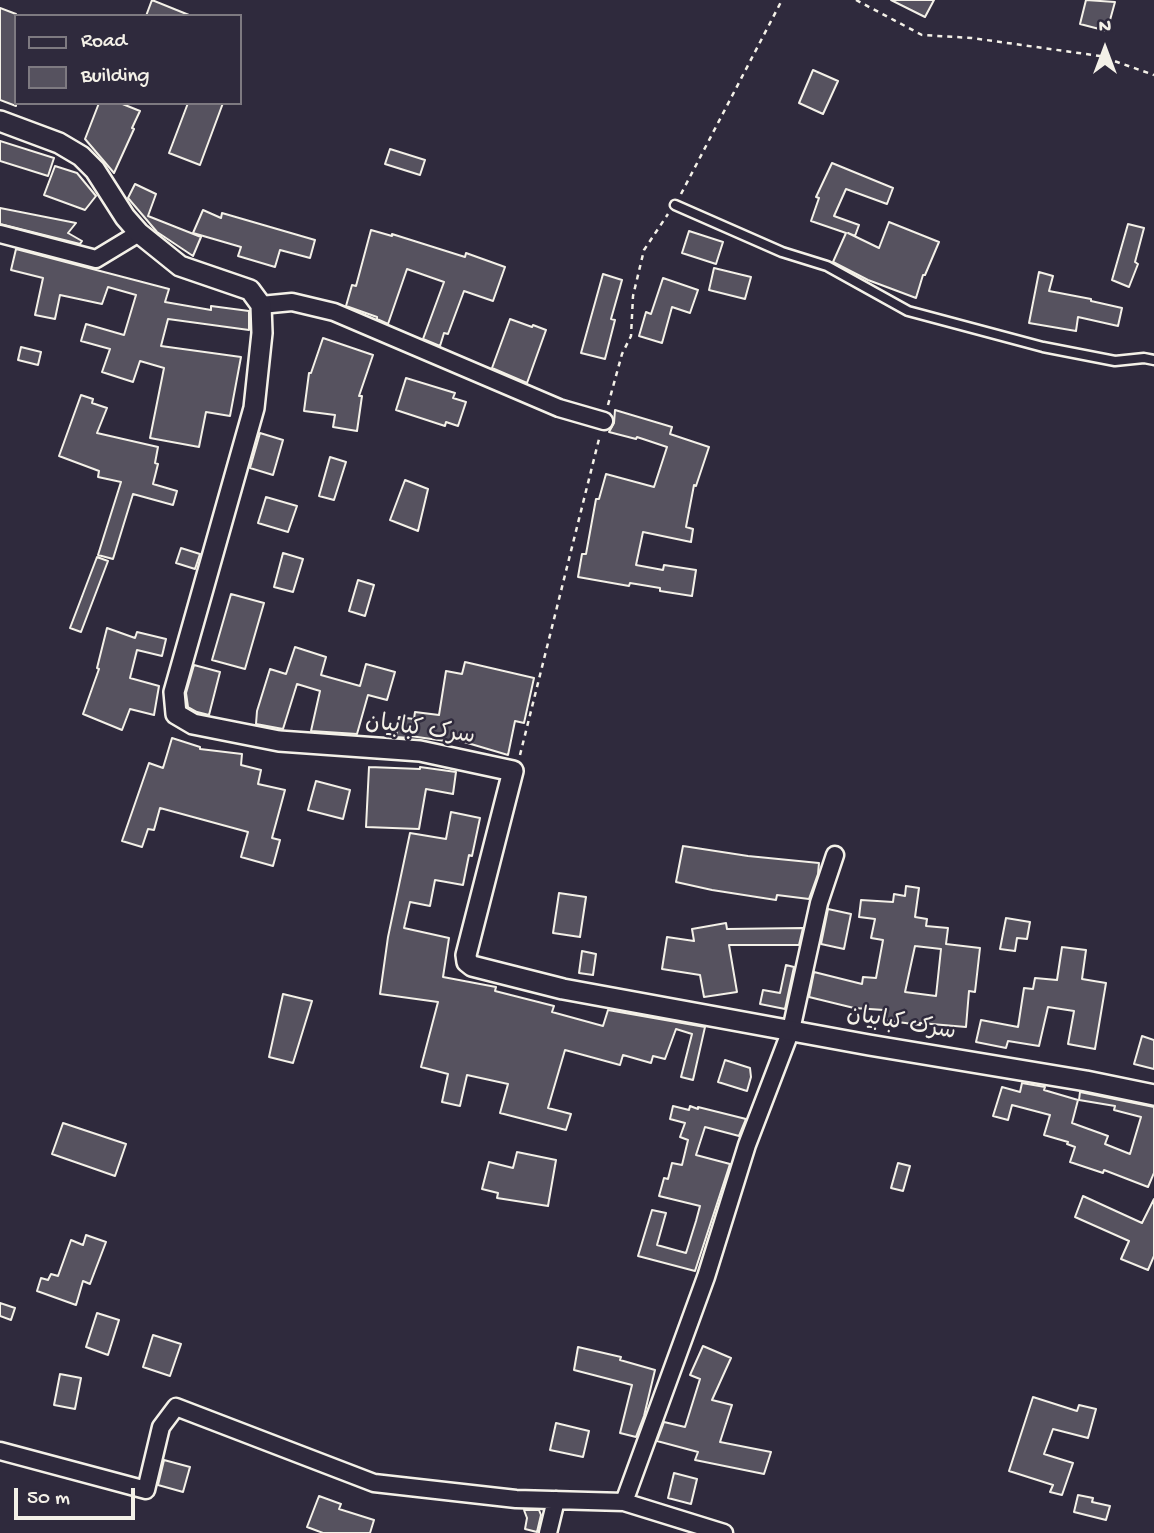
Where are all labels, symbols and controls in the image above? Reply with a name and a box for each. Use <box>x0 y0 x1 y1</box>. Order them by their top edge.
legend <box>14 14 242 105</box>
north arrow <box>1070 14 1140 84</box>
text: N <box>1099 16 1111 39</box>
text: Road <box>81 30 127 55</box>
text: Building <box>81 65 150 90</box>
street label: سرک کبابیان <box>363 710 477 752</box>
street label: سرک کبابیان <box>844 1002 958 1048</box>
scale bar <box>18 1474 138 1518</box>
text: 50 m <box>27 1487 70 1512</box>

